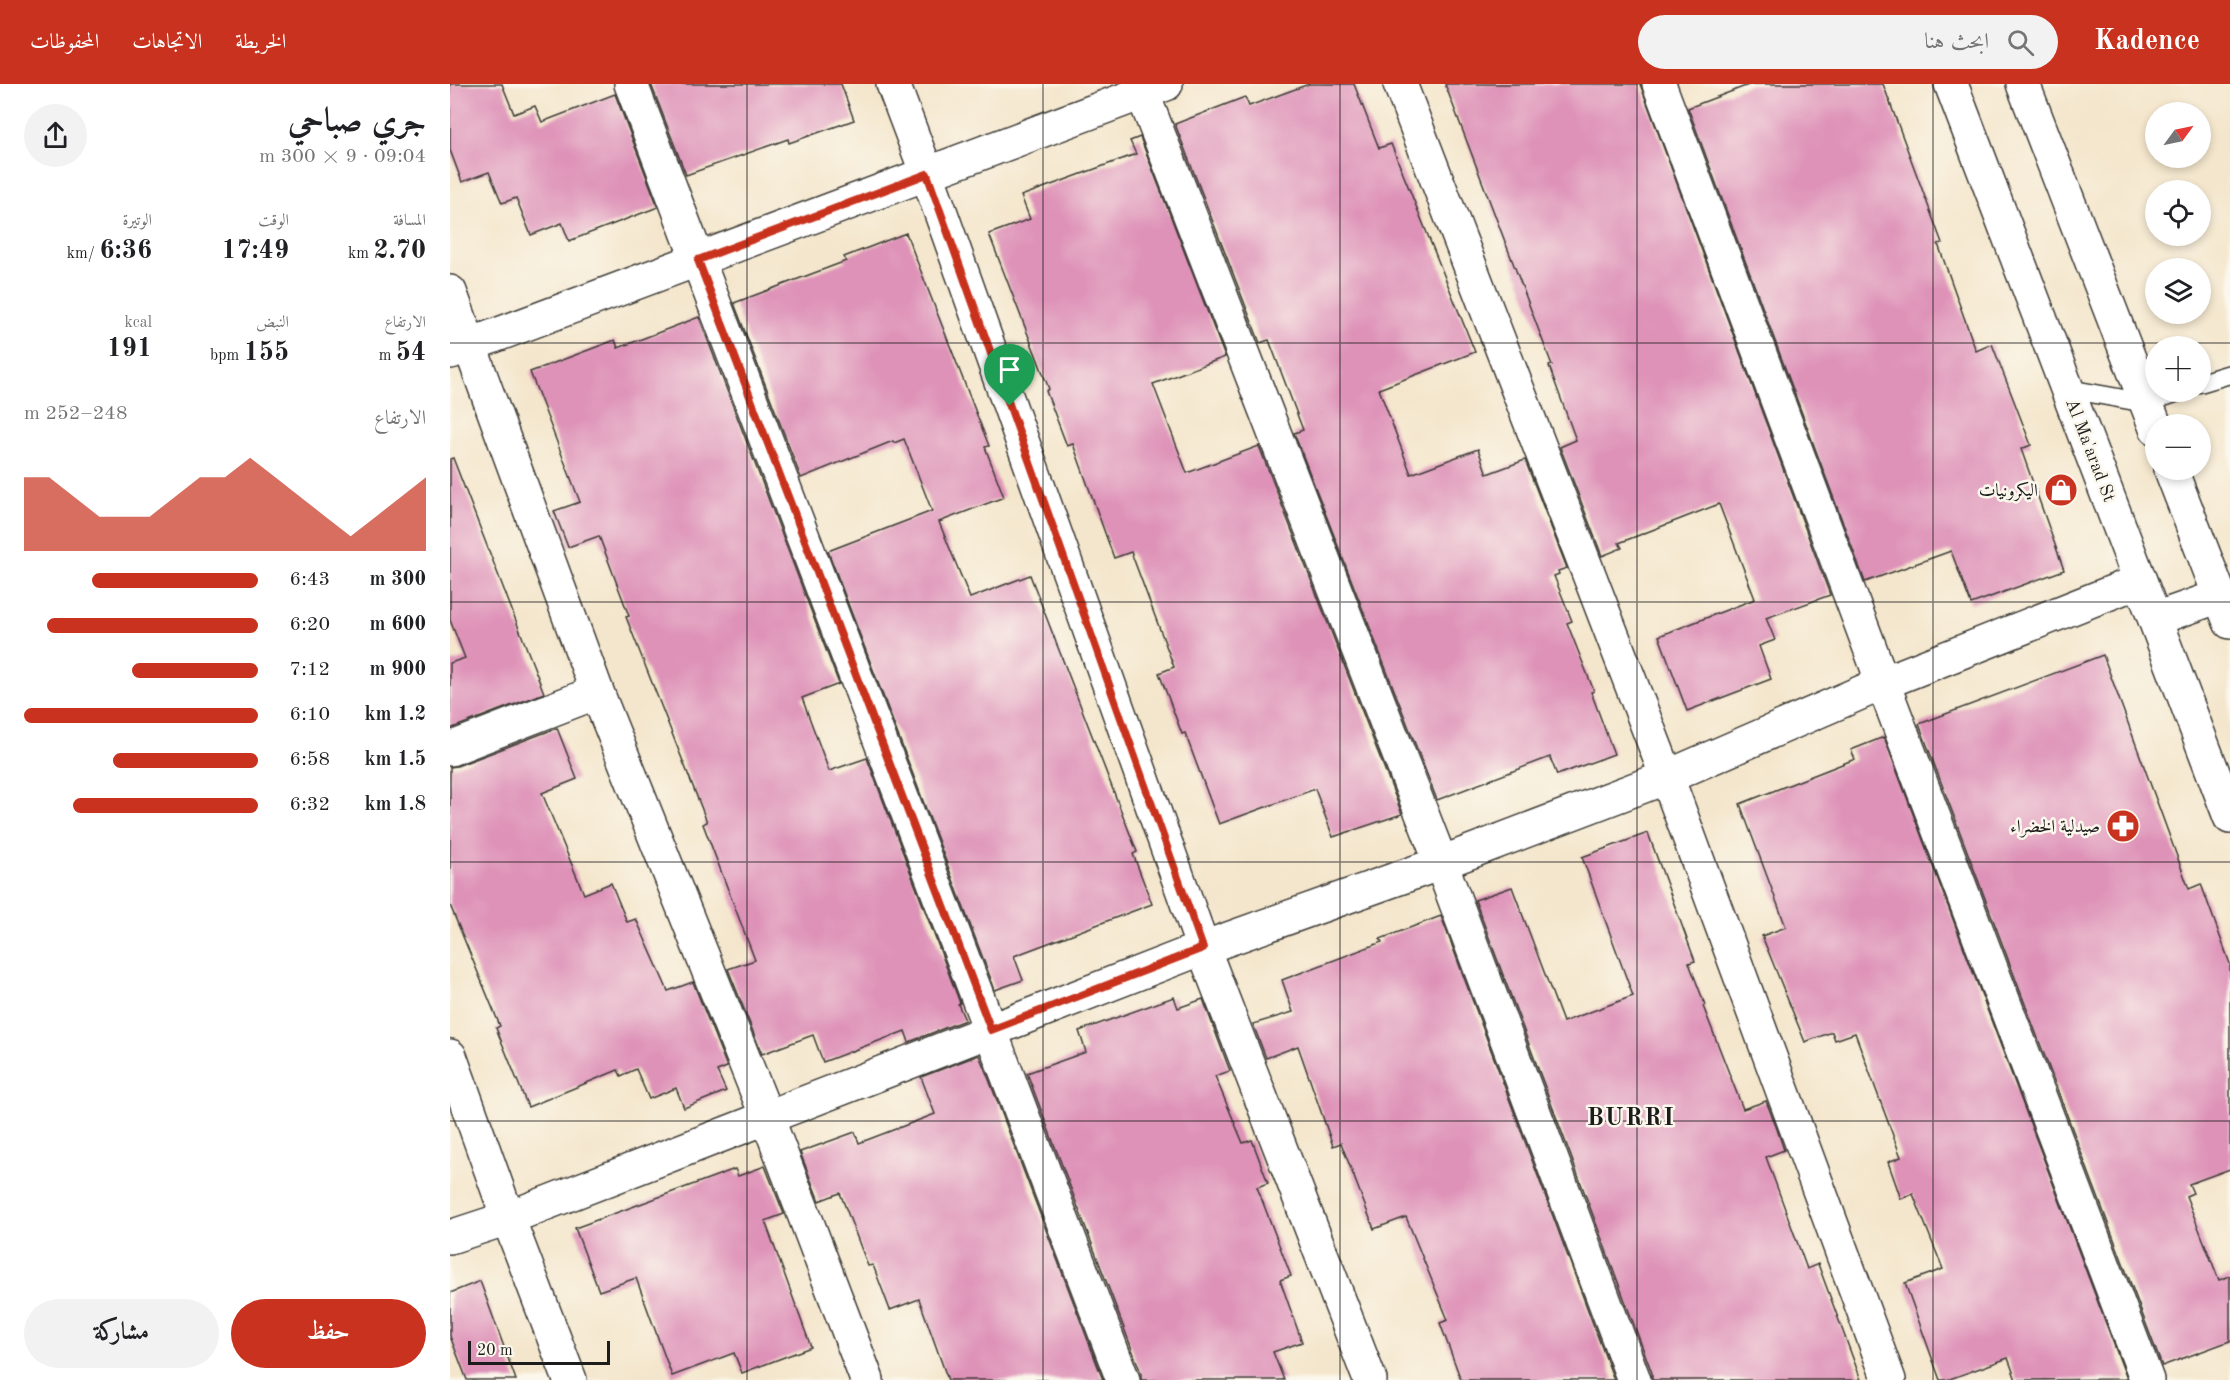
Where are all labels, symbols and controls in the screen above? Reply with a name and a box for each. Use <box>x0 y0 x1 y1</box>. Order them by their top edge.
search box <box>1638 15 2058 69</box>
icon: search <box>2004 26 2037 59</box>
text: Kadence <box>2094 28 2200 56</box>
text: ابحث هنا <box>1924 31 1989 53</box>
text: المحفوظات <box>30 32 99 53</box>
text: الاتجاهات <box>132 32 202 53</box>
text: الخريطة <box>235 32 286 53</box>
north arrow <box>2145 102 2211 168</box>
map controls <box>2145 102 2211 480</box>
button: share <box>24 104 87 167</box>
text: جري صباحي <box>288 106 426 139</box>
text: 09:04 · 9 × 300 m <box>259 147 426 167</box>
button: locate <box>2145 180 2211 246</box>
text: الوتيرة <box>122 213 152 229</box>
text: الوقت <box>258 213 289 229</box>
text: المسافة <box>393 213 426 229</box>
text: 6:36 <box>99 238 152 264</box>
text: 17:49 <box>221 238 289 264</box>
text: 2.70 <box>373 238 426 264</box>
text: /km <box>67 246 99 262</box>
text: km <box>348 246 373 262</box>
button: layers <box>2145 258 2211 324</box>
text: kcal <box>124 315 152 331</box>
text: النبض <box>256 315 289 331</box>
text: الارتفاع <box>384 315 426 331</box>
text: 191 <box>107 336 152 362</box>
button: + <box>2145 336 2211 402</box>
text: 155 <box>244 340 289 366</box>
text: 54 <box>396 340 426 366</box>
pin <box>984 344 1035 406</box>
text: bpm <box>210 348 244 364</box>
text: m <box>379 348 396 364</box>
icon: arrive <box>993 353 1026 386</box>
street label: Al Ma'arad St <box>2062 396 2118 504</box>
text: 248–252 m <box>24 404 128 424</box>
text: الارتفاع <box>374 409 426 429</box>
button: − <box>2145 414 2211 480</box>
shop icon: اليكرونيات <box>2043 472 2079 508</box>
place label: اليكرونيات <box>1979 481 2038 502</box>
text: 6:43 <box>290 570 330 590</box>
text: 300 m <box>370 570 426 590</box>
text: 6:20 <box>290 615 330 635</box>
text: 600 m <box>370 615 426 635</box>
text: 7:12 <box>290 660 330 680</box>
text: 900 m <box>370 660 426 680</box>
text: 6:10 <box>290 705 330 725</box>
text: 1.2 km <box>364 705 426 725</box>
text: 6:58 <box>290 750 330 770</box>
text: 1.5 km <box>364 750 426 770</box>
text: 6:32 <box>290 795 330 815</box>
text: 1.8 km <box>364 795 426 815</box>
pharmacy icon: صيدلية الخضراء <box>2105 808 2141 844</box>
place label: صيدلية الخضراء <box>2010 818 2100 838</box>
district label: BURRI <box>1587 1107 1675 1131</box>
button: مشاركة <box>24 1299 219 1368</box>
button: حفظ <box>231 1299 426 1368</box>
scale bar <box>468 1338 610 1366</box>
text: 20 m <box>477 1343 513 1359</box>

